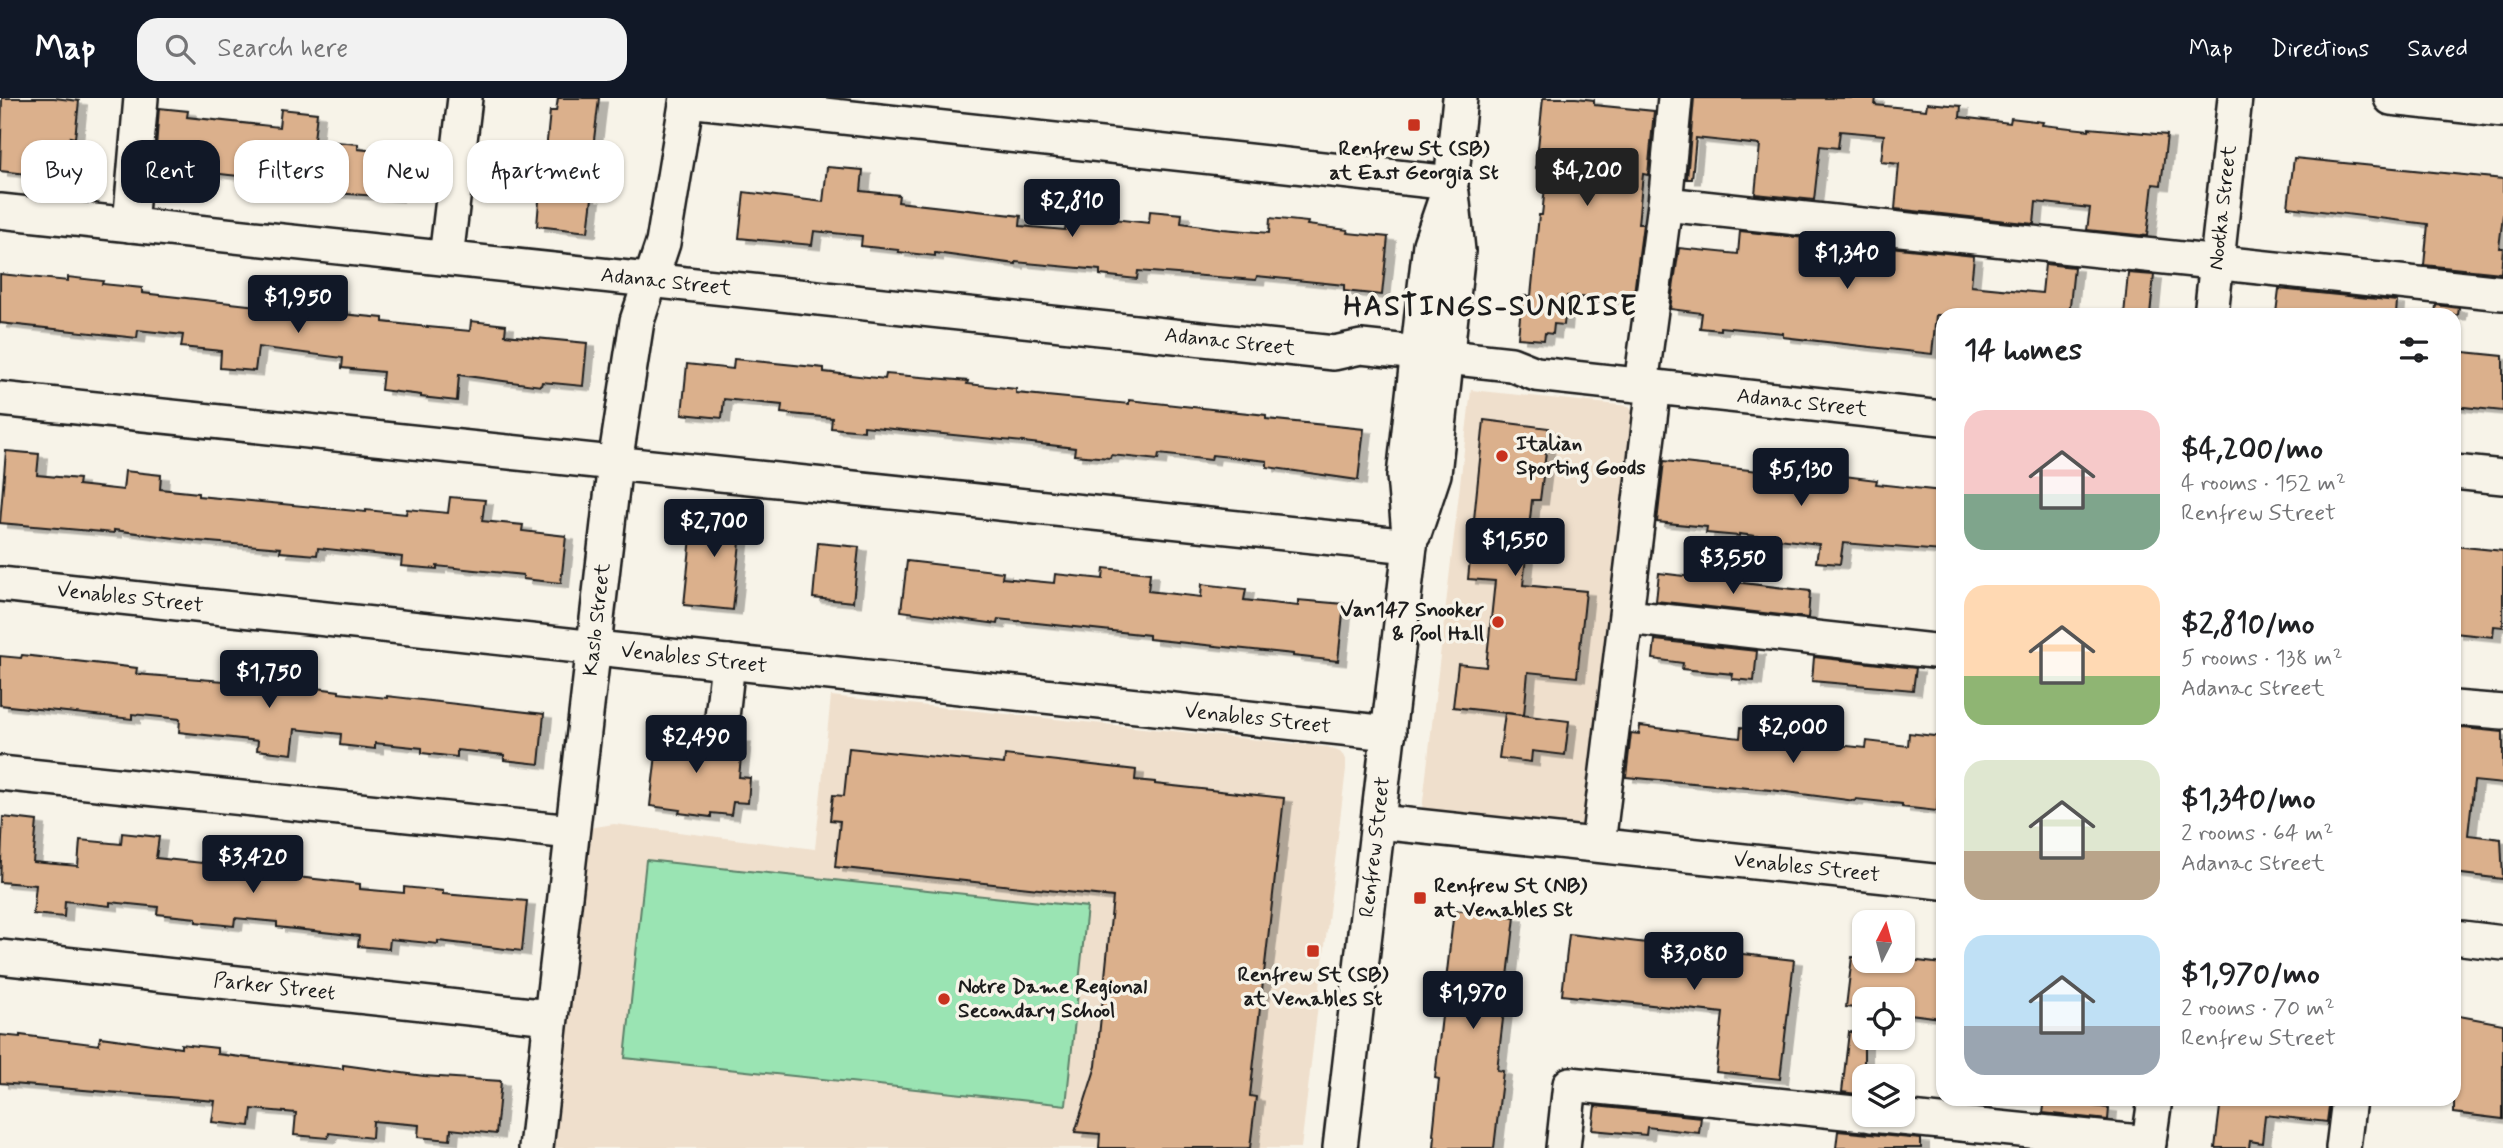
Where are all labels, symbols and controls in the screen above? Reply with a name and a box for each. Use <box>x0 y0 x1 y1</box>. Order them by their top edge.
search box <box>137 18 627 81</box>
text: Map <box>35 27 95 71</box>
icon: search <box>161 30 199 68</box>
text: Search here <box>217 32 348 66</box>
text: Map <box>2189 34 2233 65</box>
text: Directions <box>2271 34 2369 65</box>
text: Saved <box>2407 34 2468 65</box>
marker: Renfrew St (SB) at East Georgia St <box>1406 117 1422 133</box>
place label: Renfrew St (SB) at East Georgia St <box>1329 135 1499 189</box>
chip: Buy <box>21 140 107 203</box>
chip: Rent <box>121 140 220 203</box>
chip: Filters <box>234 140 349 203</box>
chip: New <box>363 140 453 203</box>
chip: Apartment <box>467 140 624 203</box>
street label: Nootka Street <box>2202 143 2244 272</box>
pin: $4,200 <box>1530 148 1644 208</box>
text: $4,200 <box>1552 156 1622 186</box>
pin: $2,810 <box>1015 180 1129 239</box>
text: $2,810 <box>1040 187 1104 217</box>
pin: $1,340 <box>1790 232 1904 291</box>
text: $1,340 <box>1815 239 1879 269</box>
street label: Adanac Street <box>599 261 734 303</box>
pin: $1,950 <box>241 275 355 335</box>
text: $1,950 <box>264 283 332 313</box>
district label: HASTINGS-SUNRISE <box>1344 289 1638 326</box>
street label: Adanac Street <box>1163 321 1298 363</box>
text: 14 homes <box>1964 331 2082 370</box>
icon: filters <box>2395 331 2433 369</box>
street label: Adanac Street <box>1735 382 1870 424</box>
place label: Italian Sporting Goods <box>1516 430 1646 484</box>
text: $4,200/mo <box>2181 430 2323 469</box>
icon: home <box>2020 438 2104 522</box>
marker: Italian Sporting Goods <box>1494 448 1510 464</box>
pin: $5,130 <box>1744 448 1858 508</box>
text: $5,130 <box>1769 456 1833 486</box>
text: 4 rooms · 152 m² <box>2181 469 2346 499</box>
text: Renfrew Street <box>2181 499 2336 529</box>
pin: $2,700 <box>657 500 771 559</box>
text: $2,700 <box>680 507 748 537</box>
pin: $1,550 <box>1458 518 1572 578</box>
text: $1,550 <box>1482 526 1548 556</box>
pin: $3,550 <box>1676 536 1790 596</box>
text: $3,550 <box>1700 544 1766 574</box>
street label: Kaslo Street <box>577 561 617 678</box>
street label: Venables Street <box>56 576 205 620</box>
place label: Van147 Snooker & Pool Hall <box>1340 596 1484 648</box>
text: $2,810/mo <box>2181 605 2315 644</box>
icon: home <box>2020 613 2104 697</box>
marker: Van147 Snooker & Pool Hall <box>1490 614 1506 630</box>
street label: Venables Street <box>619 637 769 680</box>
text: 5 rooms · 138 m² <box>2181 644 2343 674</box>
pin: $1,750 <box>212 650 326 710</box>
text: $1,750 <box>236 658 302 688</box>
text: Adanac Street <box>2181 674 2325 704</box>
street label: Venables Street <box>1183 697 1332 741</box>
pin: $2,000 <box>1736 706 1850 765</box>
text: $2,000 <box>1758 713 1828 743</box>
pin: $2,490 <box>639 716 753 775</box>
text: $2,490 <box>662 723 730 753</box>
street label: Renfrew Street <box>1353 775 1397 919</box>
text: $1,340/mo <box>2181 780 2315 819</box>
icon: home <box>2020 788 2104 872</box>
text: 2 rooms · 64 m² <box>2181 819 2333 849</box>
pin: $3,420 <box>196 836 310 895</box>
text: $3,420 <box>218 843 288 873</box>
street label: Venables Street <box>1732 846 1881 889</box>
text: Adanac Street <box>2181 849 2325 879</box>
place label: Renfrew St (NB) at Venables St <box>1434 872 1588 924</box>
marker: Renfrew St (NB) at Venables St <box>1412 890 1428 906</box>
north arrow <box>1852 910 1914 973</box>
map controls <box>1852 910 1915 1127</box>
pin: $3,080 <box>1637 932 1751 992</box>
text: $3,080 <box>1660 940 1728 970</box>
marker: Renfrew St (SB) at Venables St <box>1305 943 1321 959</box>
text: $1,970/mo <box>2181 955 2320 994</box>
place label: Renfrew St (SB) at Venables St <box>1238 961 1389 1013</box>
icon: home <box>2020 963 2104 1047</box>
street label: Parker Street <box>212 966 337 1008</box>
pin: $1,970 <box>1416 972 1530 1031</box>
place label: Notre Dame Regional Secondary School <box>958 973 1147 1025</box>
text: $1,970 <box>1439 979 1507 1009</box>
button: locate <box>1852 987 1915 1050</box>
marker: Notre Dame Regional Secondary School <box>936 991 952 1007</box>
text: 2 rooms · 70 m² <box>2181 994 2335 1024</box>
text: Renfrew Street <box>2181 1024 2336 1054</box>
button: layers <box>1852 1064 1915 1127</box>

